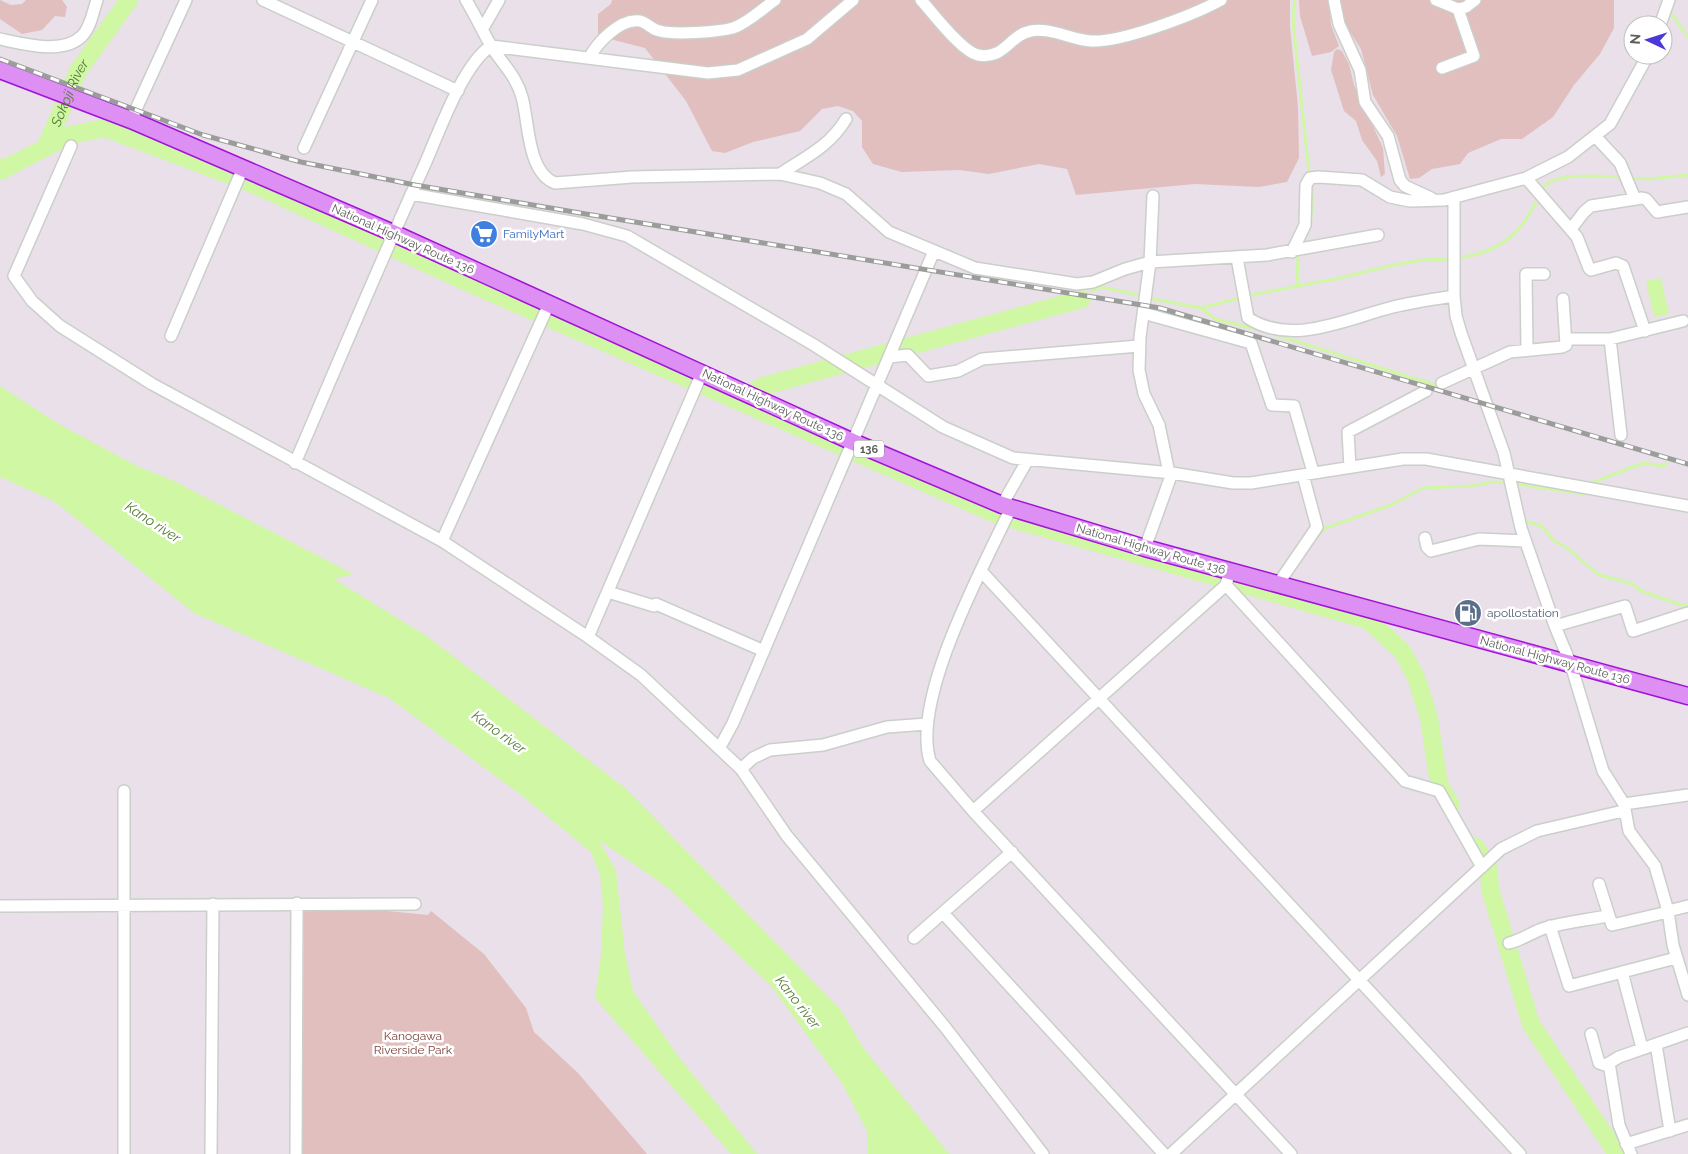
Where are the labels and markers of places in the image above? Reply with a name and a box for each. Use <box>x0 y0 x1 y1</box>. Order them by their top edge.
supermarket icon: FamilyMart <box>469 219 499 249</box>
place label: FamilyMart <box>503 227 564 241</box>
fuel station icon: apollostation <box>1453 598 1483 628</box>
place label: apollostation <box>1487 606 1559 620</box>

